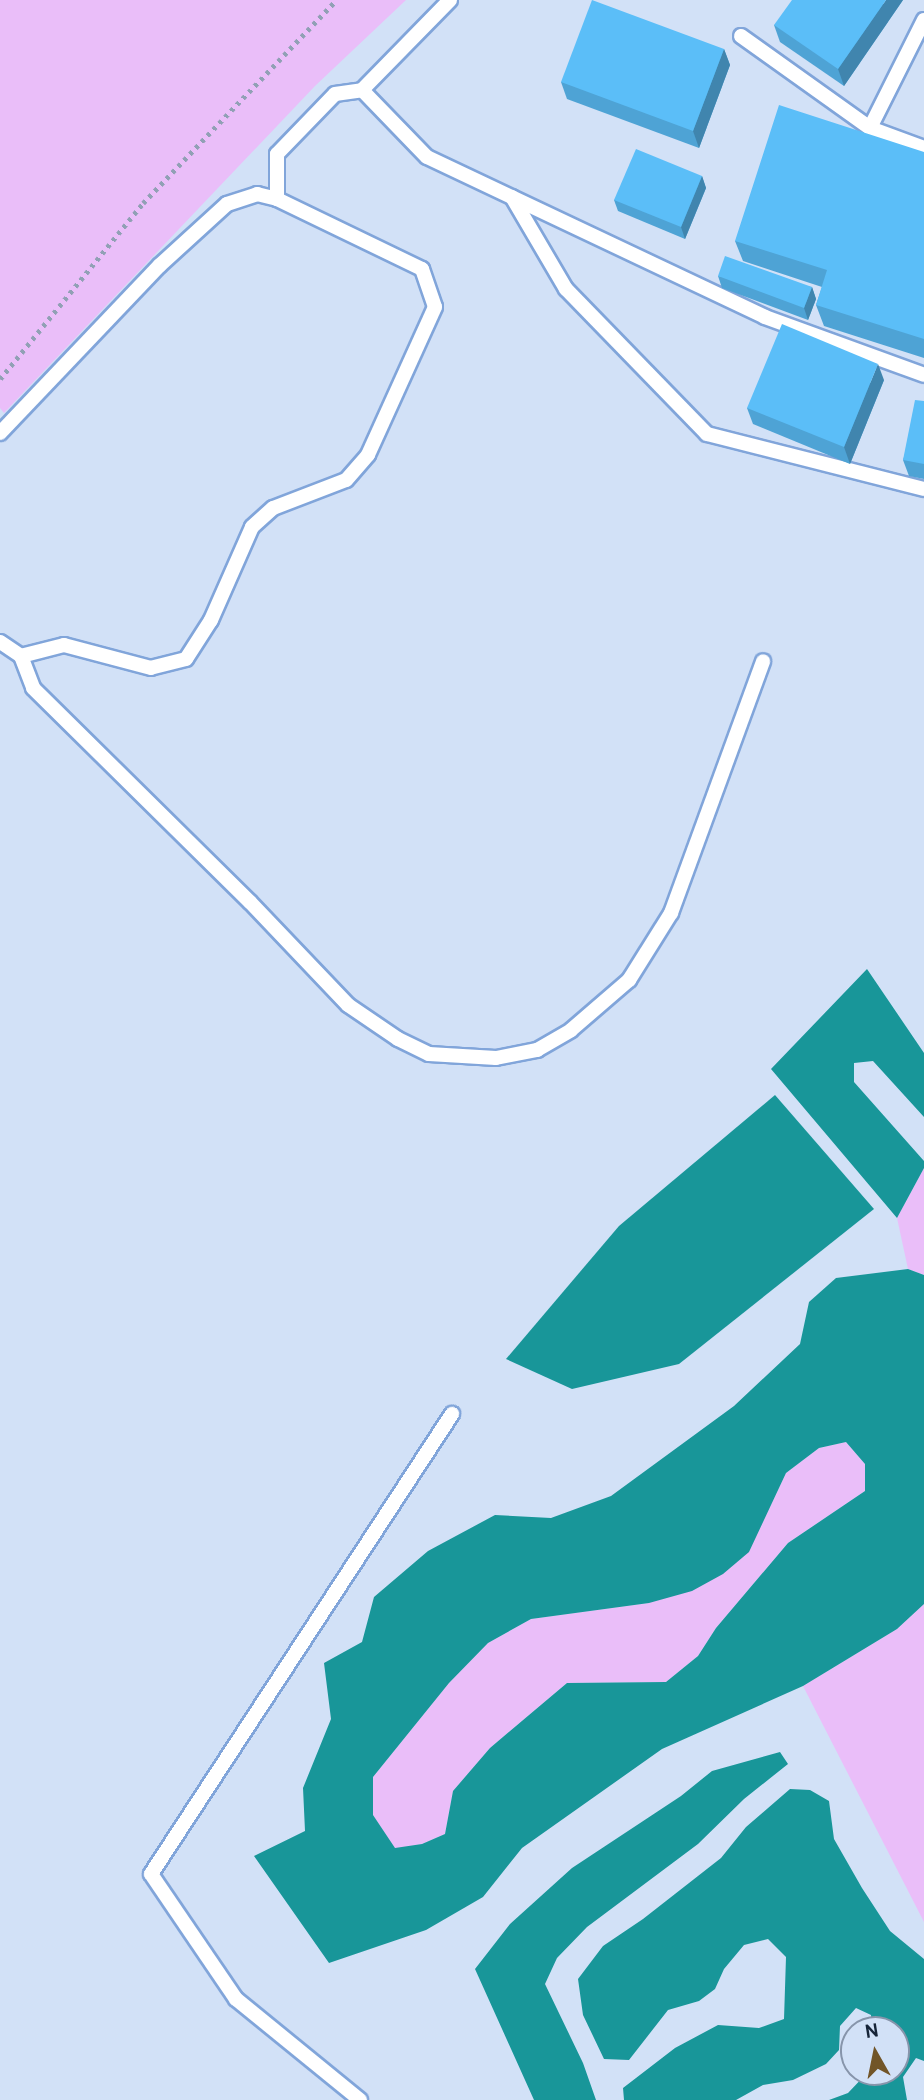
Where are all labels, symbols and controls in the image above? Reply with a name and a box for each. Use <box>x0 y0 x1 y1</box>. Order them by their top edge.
north arrow <box>840 2016 910 2086</box>
text: N <box>863 2019 881 2045</box>

